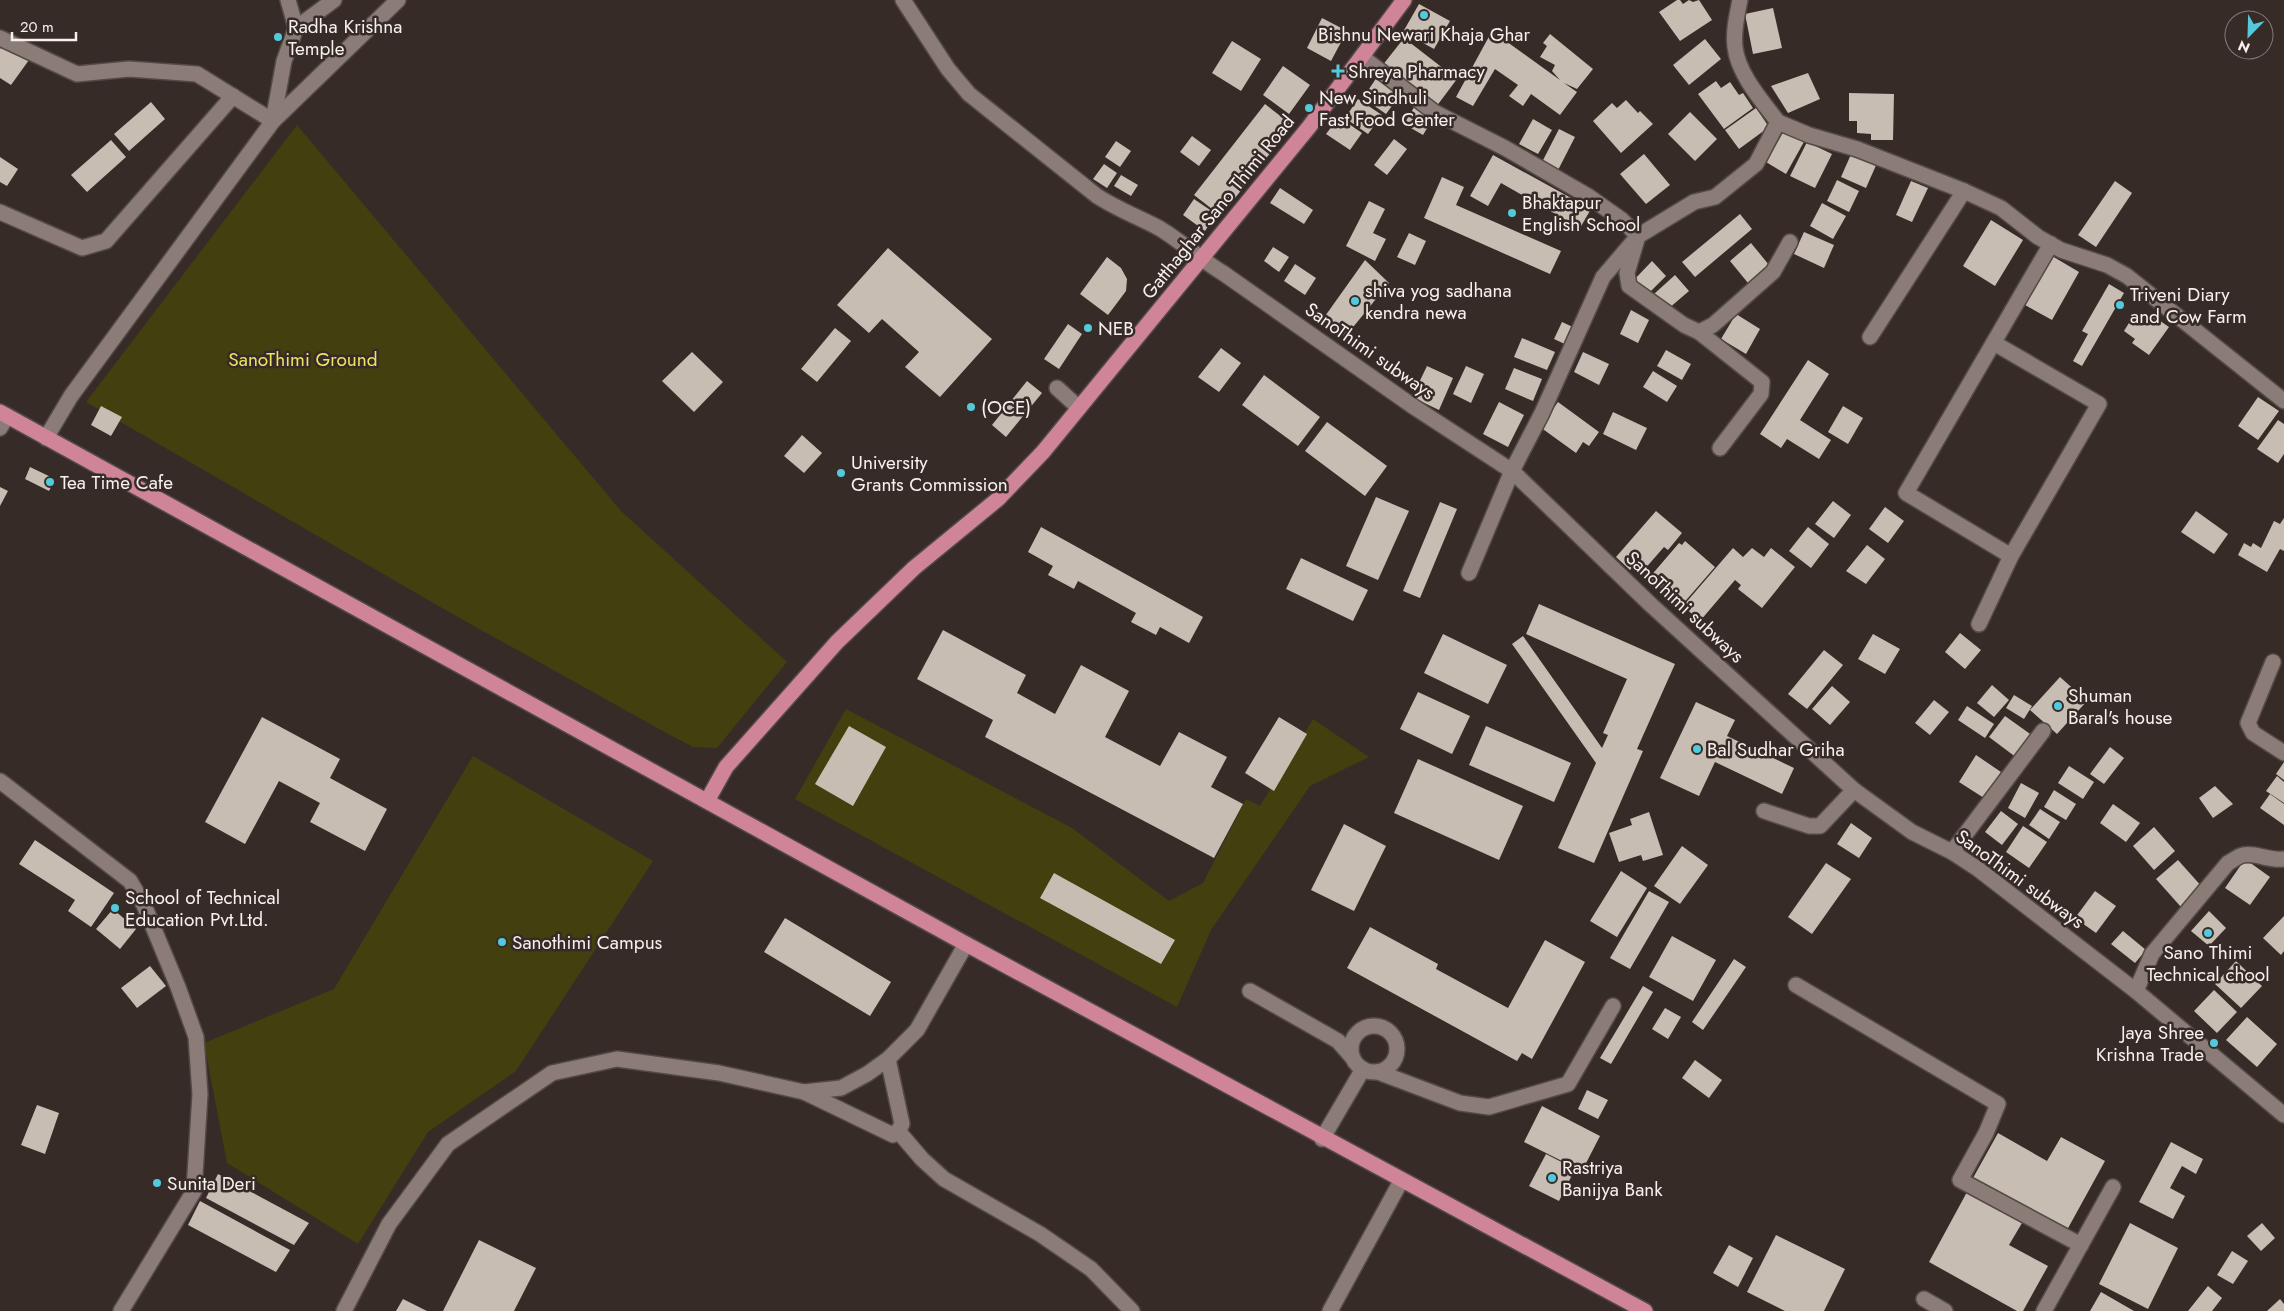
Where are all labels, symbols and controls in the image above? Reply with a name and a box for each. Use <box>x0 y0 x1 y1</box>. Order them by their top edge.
marker: Bishnu Newari Khaja Ghar <box>1418 9 1430 21</box>
scale bar <box>12 10 76 42</box>
north arrow <box>2224 10 2274 60</box>
place label: Radha Krishna Temple <box>288 13 402 62</box>
text: 20 m <box>20 16 54 38</box>
place label: Bishnu Newari Khaja Ghar <box>1318 21 1531 48</box>
marker: Radha Krishna Temple <box>272 31 284 43</box>
text: N <box>2235 36 2253 58</box>
place label: Shreya Pharmacy <box>1348 58 1485 85</box>
marker: Shreya Pharmacy <box>1332 65 1344 77</box>
place label: New Sindhuli Fast Food Center <box>1319 84 1455 133</box>
marker: New Sindhuli Fast Food Center <box>1303 102 1315 114</box>
street label: Gatthaghar Sano Thimi Road <box>1135 109 1301 305</box>
place label: Bhaktapur English School <box>1522 189 1640 238</box>
marker: Bhaktapur English School <box>1506 207 1518 219</box>
place label: shiva yog sadhana kendra newa <box>1365 277 1512 326</box>
place label: Triveni Diary and Cow Farm <box>2130 281 2247 330</box>
marker: shiva yog sadhana kendra newa <box>1349 295 1361 307</box>
street label: SanoThimi subways <box>1299 296 1441 406</box>
marker: Triveni Diary and Cow Farm <box>2114 299 2126 311</box>
place label: NEB <box>1098 315 1134 342</box>
marker: NEB <box>1082 322 1094 334</box>
park label: SanoThimi Ground <box>228 346 378 373</box>
place label: (OCE) <box>981 394 1031 421</box>
marker: (OCE) <box>965 401 977 413</box>
place label: University Grants Commission <box>851 449 1008 498</box>
marker: University Grants Commission <box>835 467 847 479</box>
place label: Tea Time Cafe <box>60 469 173 496</box>
marker: Tea Time Cafe <box>44 476 56 488</box>
street label: SanoThimi subways <box>1620 545 1751 669</box>
place label: Shuman Baral's house <box>2068 682 2173 731</box>
marker: Shuman Baral's house <box>2052 700 2064 712</box>
place label: Bal Sudhar Griha <box>1707 736 1845 763</box>
marker: Bal Sudhar Griha <box>1691 743 1703 755</box>
street label: SanoThimi subways <box>1950 823 2090 935</box>
place label: School of Technical Education Pvt.Ltd. <box>125 884 280 933</box>
marker: School of Technical Education Pvt.Ltd. <box>109 902 121 914</box>
marker: Sano Thimi Technical chool <box>2202 927 2214 939</box>
place label: Sanothimi Campus <box>512 929 663 956</box>
marker: Sanothimi Campus <box>496 936 508 948</box>
place label: Sano Thimi Technical chool <box>2146 939 2270 988</box>
place label: Jaya Shree Krishna Trade <box>2096 1019 2204 1068</box>
marker: Jaya Shree Krishna Trade <box>2208 1037 2220 1049</box>
place label: Rastriya Banijya Bank <box>1562 1154 1663 1203</box>
place label: Sunita Deri <box>167 1170 256 1197</box>
marker: Rastriya Banijya Bank <box>1546 1172 1558 1184</box>
marker: Sunita Deri <box>151 1177 163 1189</box>

